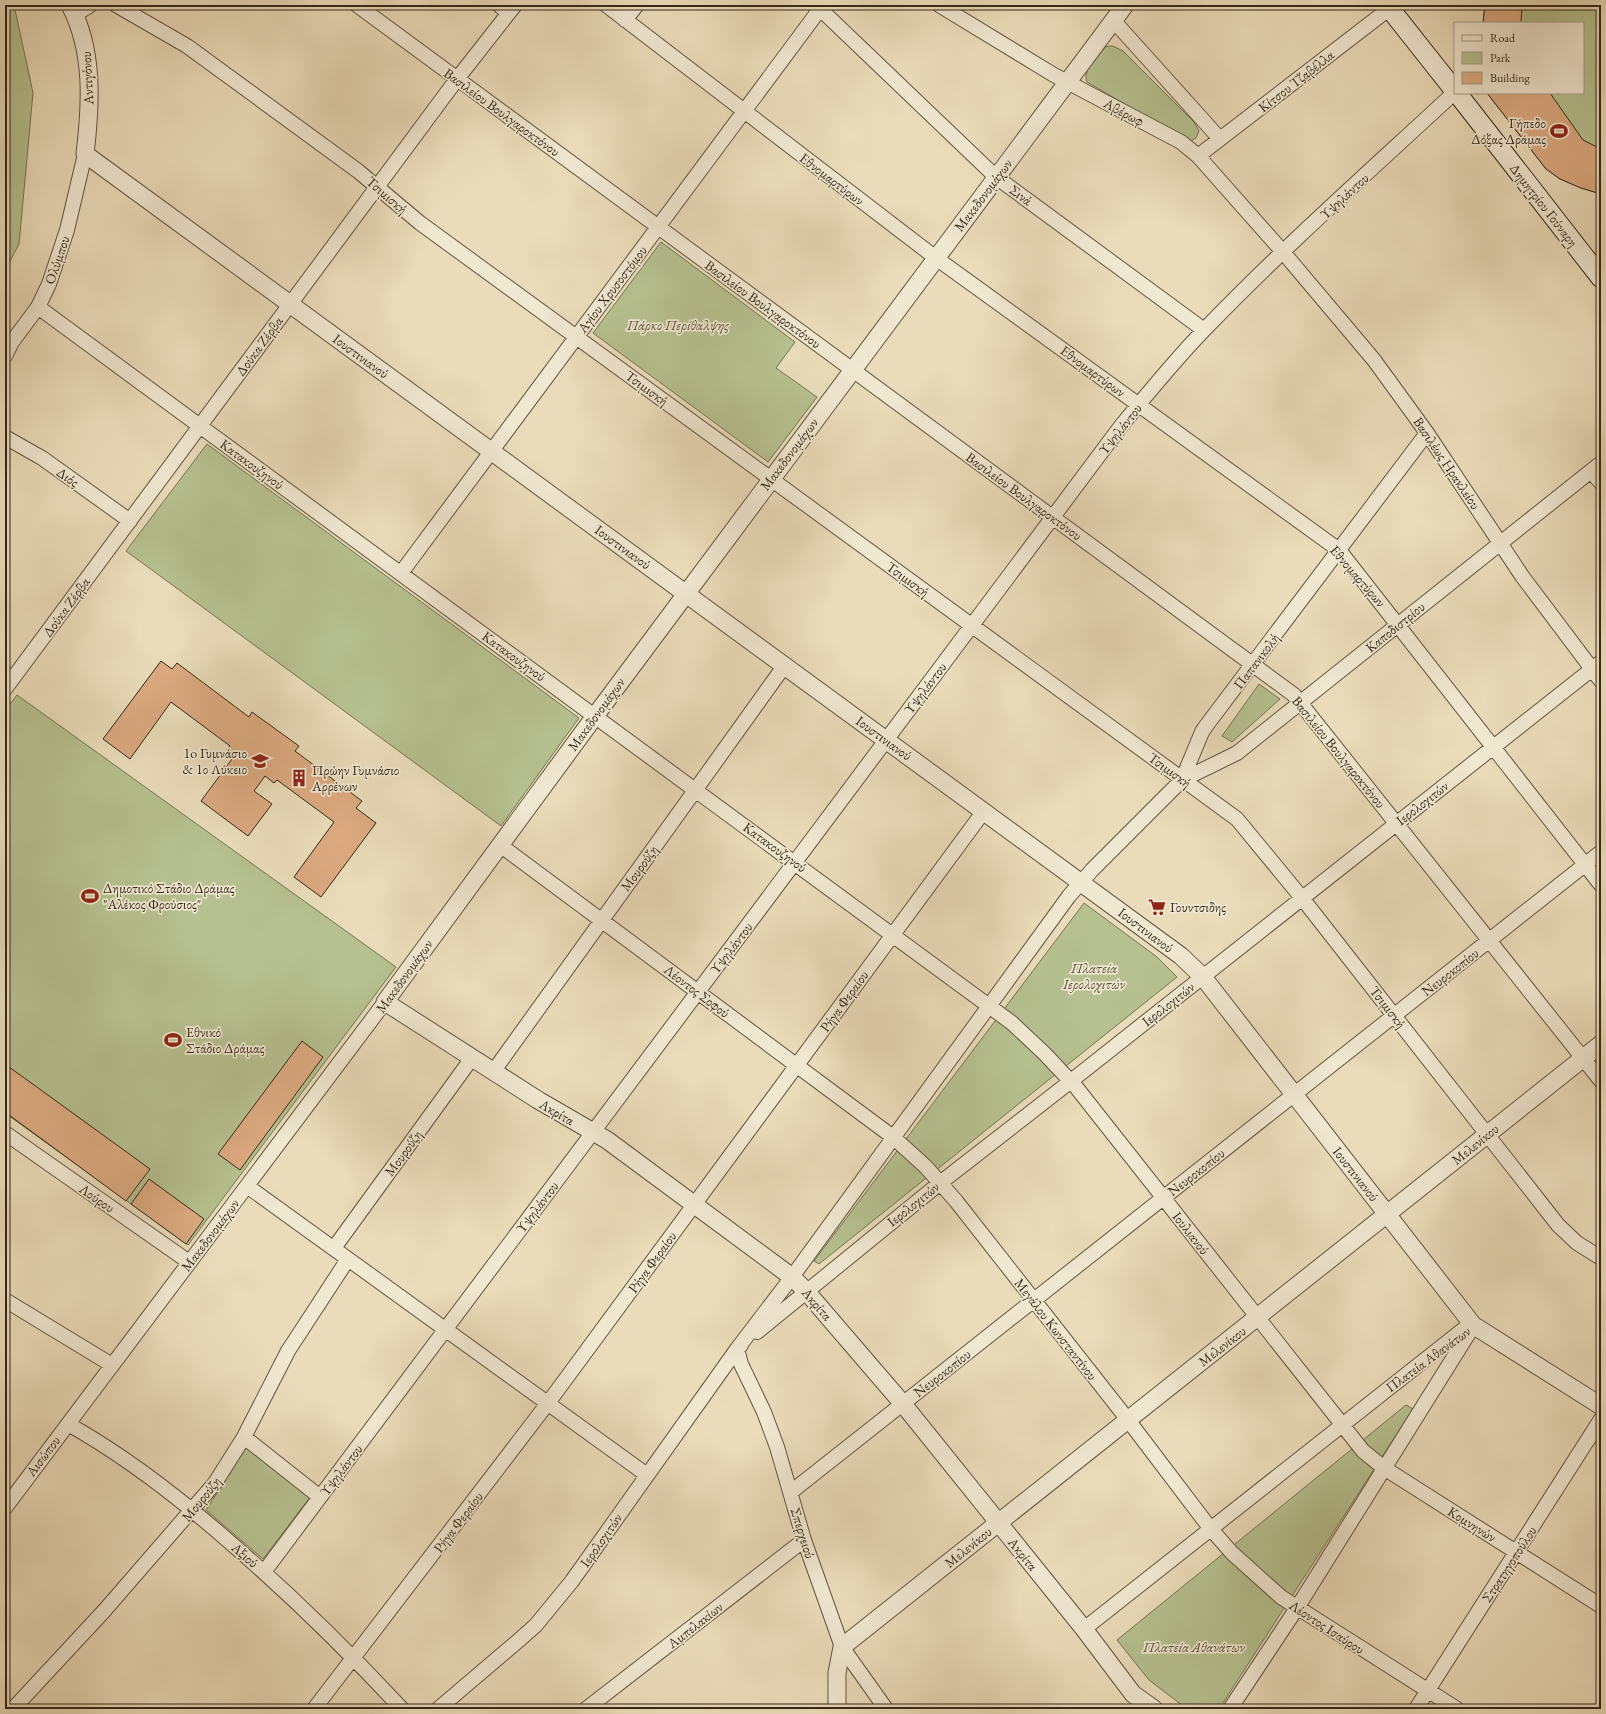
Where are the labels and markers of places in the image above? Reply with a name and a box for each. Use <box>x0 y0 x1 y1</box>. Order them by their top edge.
place label: Γήπεδο Δόξας Δράμας <box>1471 114 1546 148</box>
sports icon: Γήπεδο Δόξας Δράμας <box>1549 121 1569 141</box>
place label: 1o Γυμνάσιο & 1ο Λύκειο <box>183 744 247 778</box>
school or university icon: 1o Γυμνάσιο & 1ο Λύκειο <box>250 751 270 771</box>
place label: Πρώην Γυμνάσιο Αρρένων <box>311 761 400 795</box>
building icon: Πρώην Γυμνάσιο Αρρένων <box>289 768 309 788</box>
place label: Δημοτικό Στάδιο Δράμας "Αλέκος Φρούσιος" <box>103 879 235 913</box>
sports icon: Δημοτικό Στάδιο Δράμας "Αλέκος Φρούσιος" <box>80 886 100 906</box>
supermarket icon: Γουντσιδης <box>1147 897 1167 917</box>
place label: Γουντσιδης <box>1170 898 1226 916</box>
place label: Εθνικό Στάδιο Δράμας <box>186 1023 265 1057</box>
sports icon: Εθνικό Στάδιο Δράμας <box>163 1030 183 1050</box>

